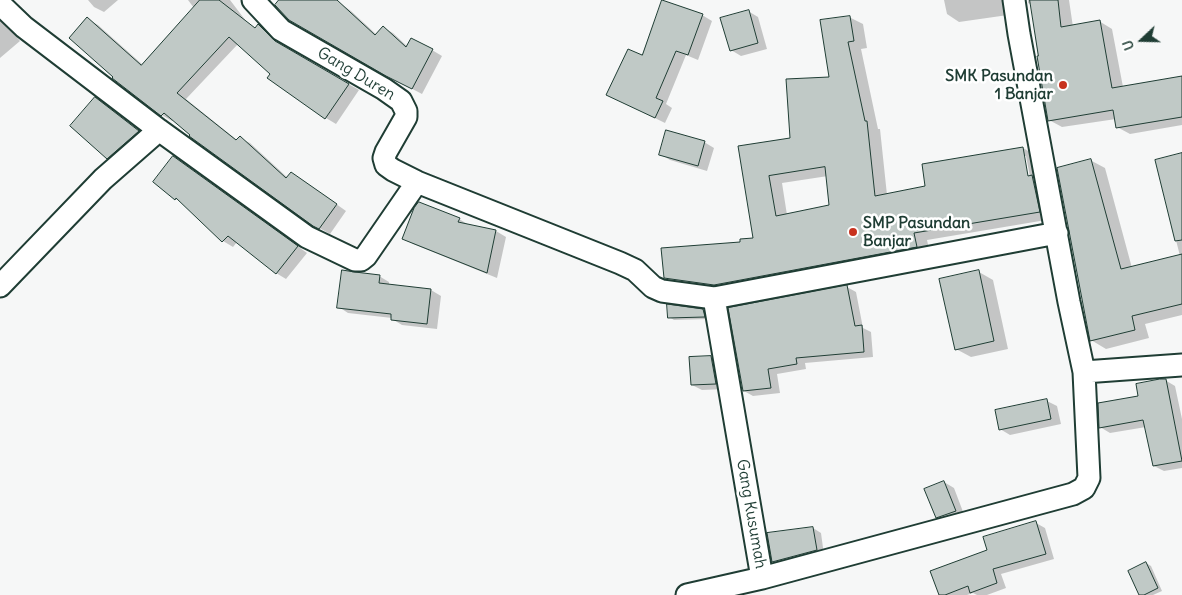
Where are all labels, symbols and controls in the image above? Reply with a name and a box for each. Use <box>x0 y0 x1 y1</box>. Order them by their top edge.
north arrow <box>1117 15 1167 65</box>
text: U <box>1118 38 1138 53</box>
street label: Gang Duren <box>314 43 398 105</box>
place label: SMK Pasundan 1 Banjar <box>945 66 1053 104</box>
marker: SMK Pasundan 1 Banjar <box>1057 79 1069 91</box>
place label: SMP Pasundan Banjar <box>863 213 970 251</box>
marker: SMP Pasundan Banjar <box>847 226 859 238</box>
street label: Gang Kusumah <box>732 458 770 570</box>

